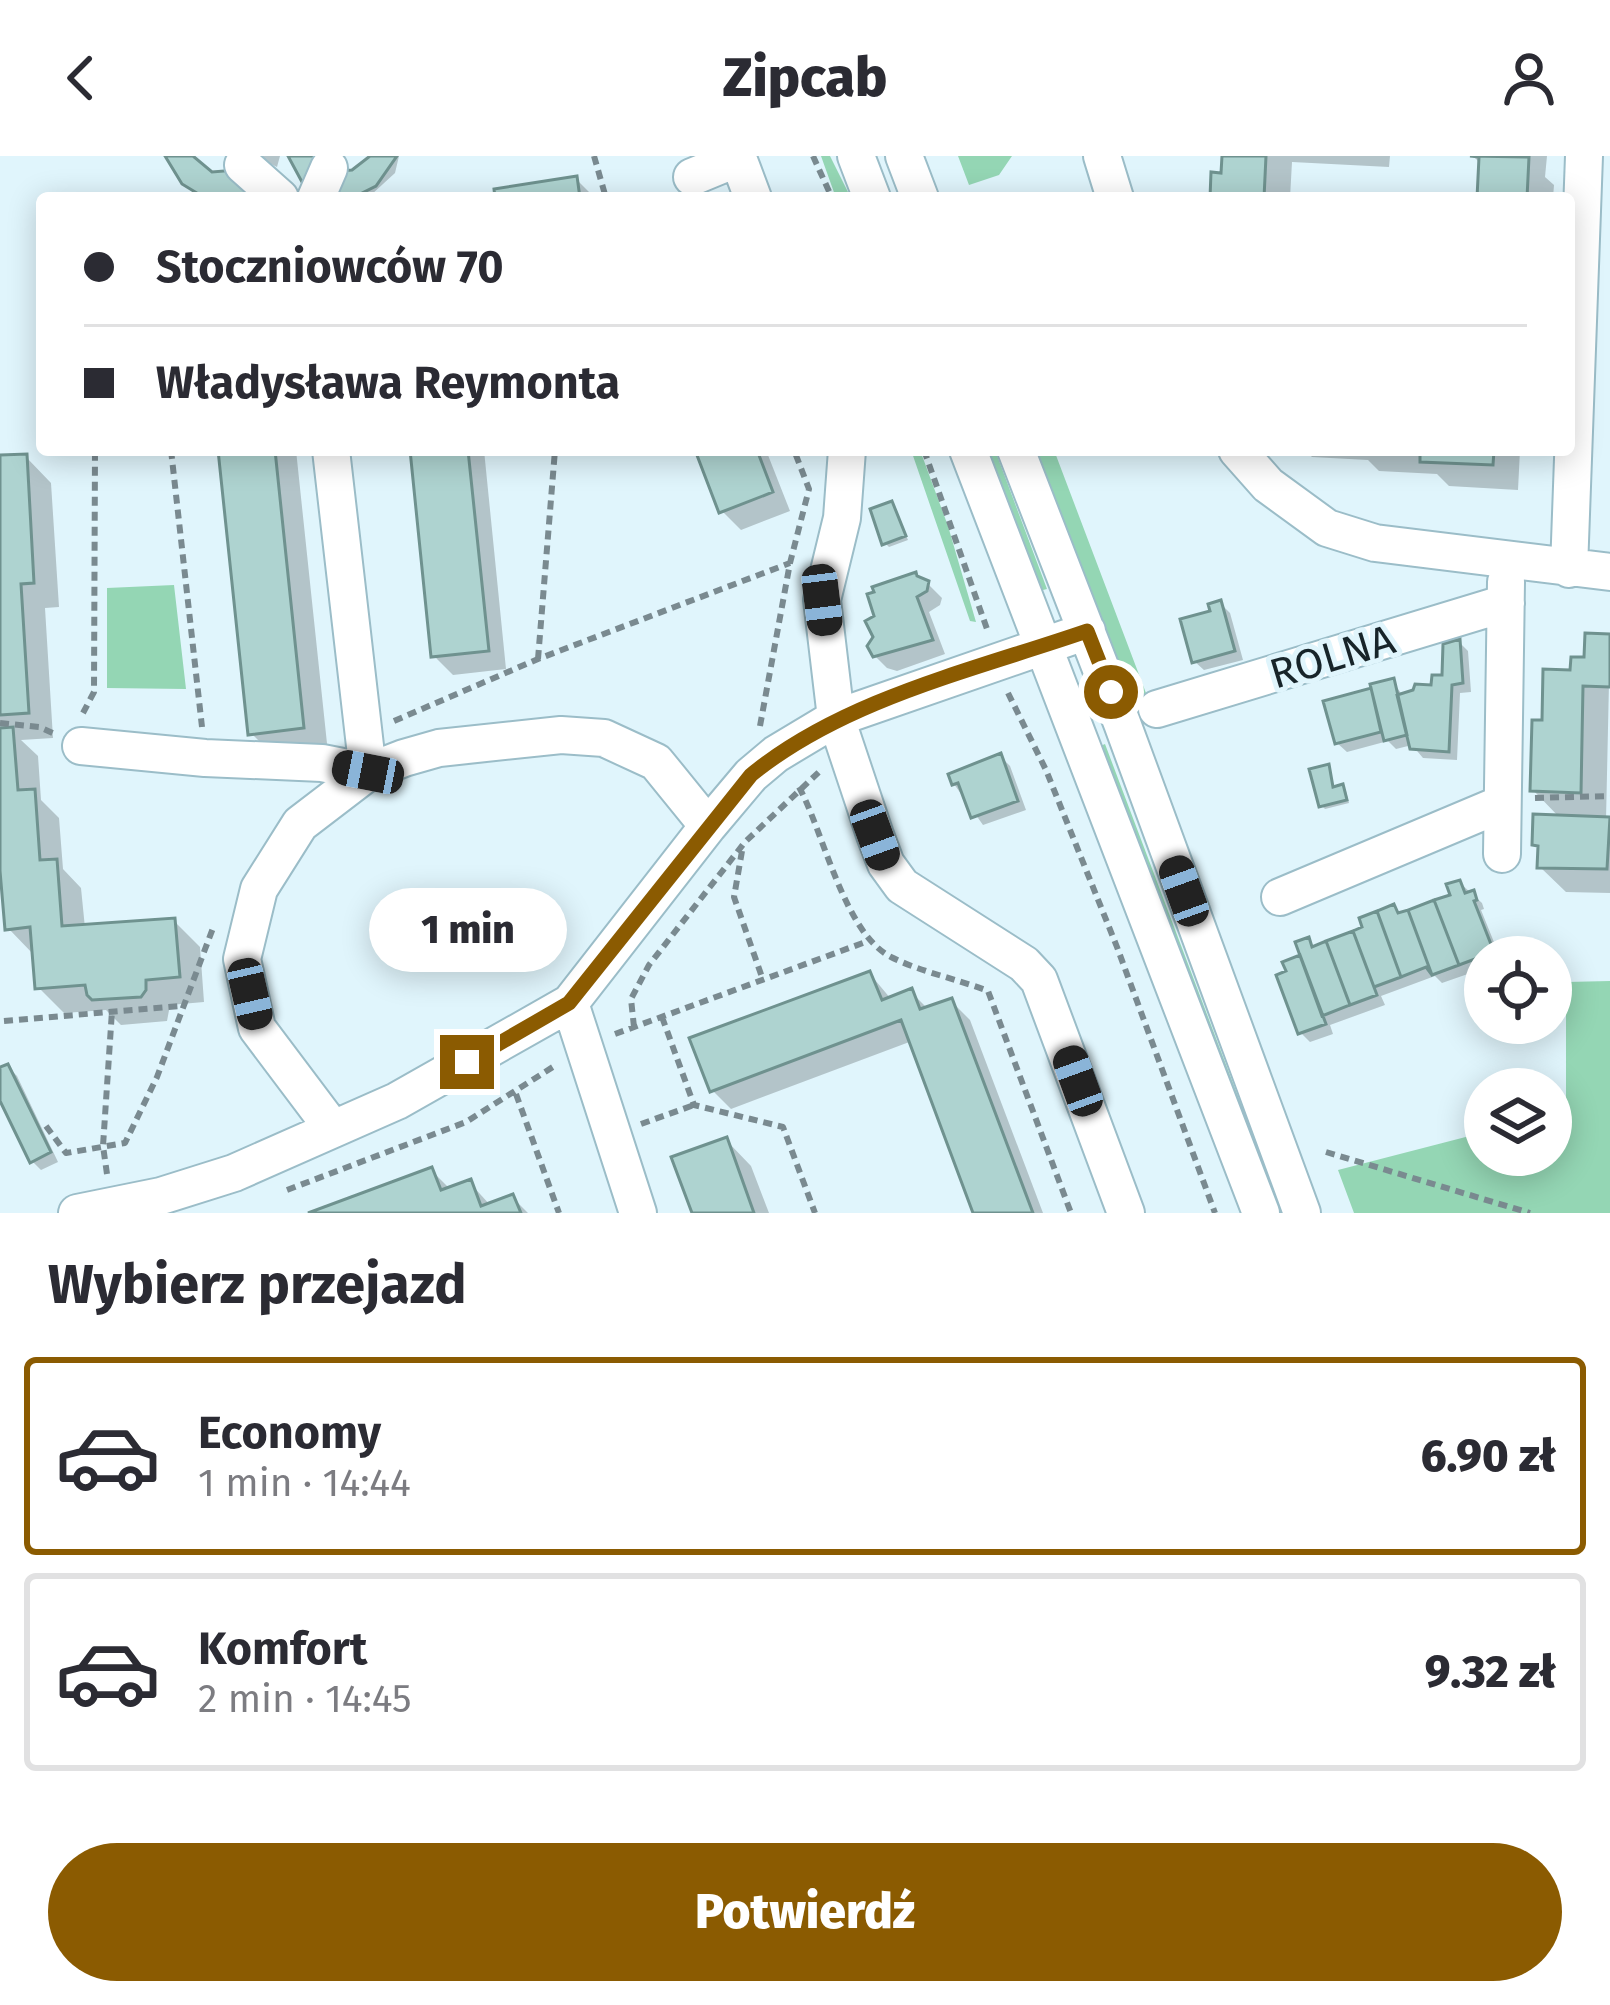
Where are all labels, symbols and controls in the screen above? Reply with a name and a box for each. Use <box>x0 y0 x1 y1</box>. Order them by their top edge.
icon: back <box>48 45 114 111</box>
icon: person <box>1496 45 1562 111</box>
text: Zipcab <box>723 46 887 110</box>
text: Stoczniowców 70 <box>156 240 504 294</box>
text: Władysława Reymonta <box>156 356 620 410</box>
car <box>800 562 844 638</box>
street label: ROLNA <box>1264 614 1401 700</box>
route start <box>1084 665 1138 719</box>
car <box>329 747 407 797</box>
car <box>846 795 904 875</box>
car <box>1155 851 1213 931</box>
callout: 1 min <box>368 888 566 972</box>
text: 1 min <box>421 907 515 953</box>
map controls <box>1464 936 1572 1176</box>
button: locate <box>1464 936 1572 1044</box>
car <box>224 955 276 1033</box>
route end <box>440 1035 494 1089</box>
car <box>1049 1041 1107 1121</box>
button: layers <box>1464 1068 1572 1176</box>
text: Wybierz przejazd <box>48 1253 467 1317</box>
icon: car <box>54 1402 162 1510</box>
text: Economy <box>198 1406 381 1460</box>
text: 6.90 zł <box>1421 1429 1556 1483</box>
text: 1 min · 14:44 <box>198 1460 411 1506</box>
icon: car <box>54 1618 162 1726</box>
text: Komfort <box>198 1622 367 1676</box>
text: 9.32 zł <box>1425 1645 1556 1699</box>
text: 2 min · 14:45 <box>198 1676 412 1722</box>
button: Potwierdź <box>48 1843 1562 1981</box>

